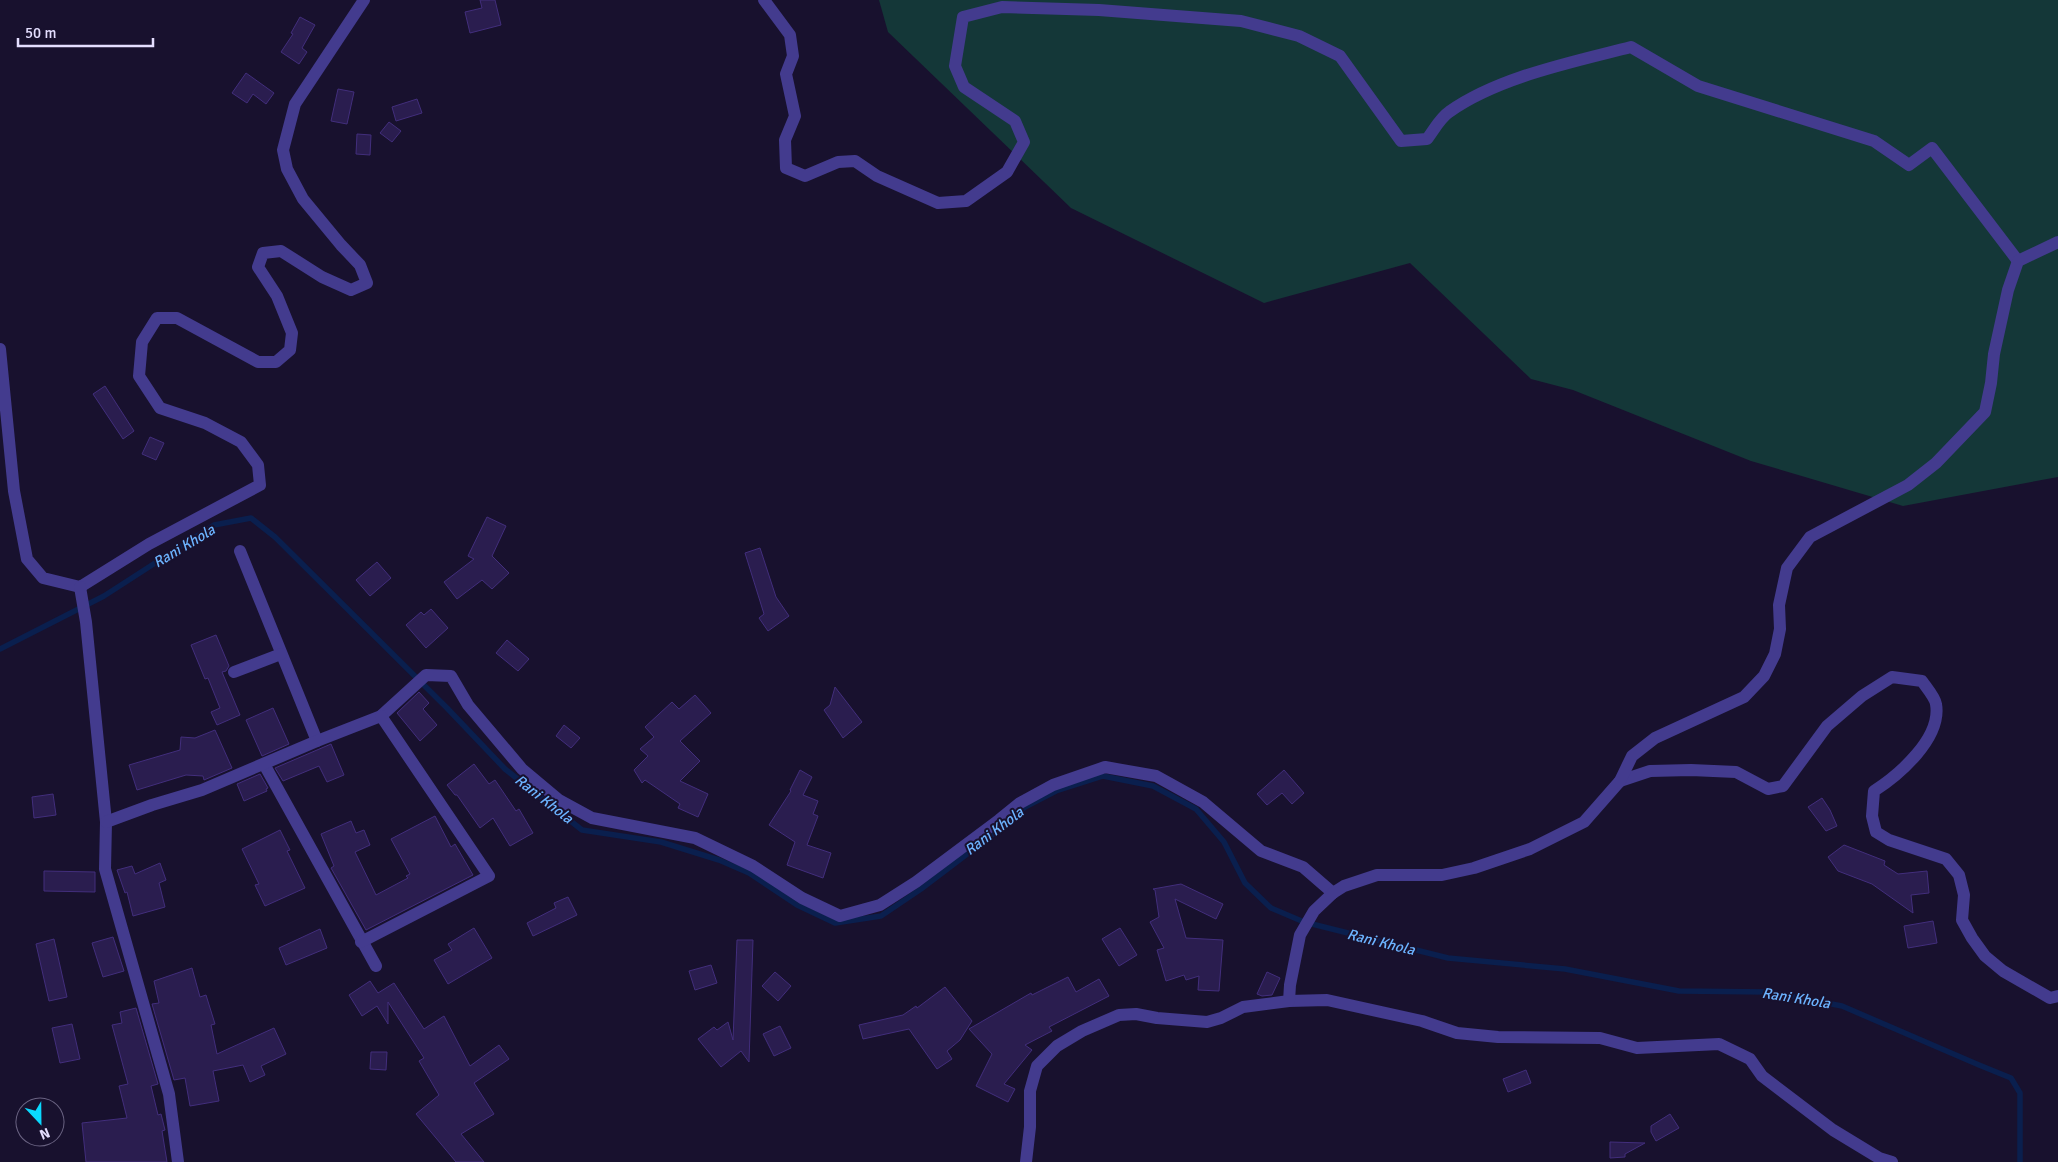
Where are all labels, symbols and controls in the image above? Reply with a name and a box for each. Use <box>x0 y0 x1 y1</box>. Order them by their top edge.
scale bar <box>18 15 152 47</box>
text: 50 m <box>25 24 56 42</box>
water label: Rani Khola <box>150 520 219 571</box>
water label: Rani Khola <box>511 771 577 828</box>
water label: Rani Khola <box>961 803 1027 859</box>
water label: Rani Khola <box>1345 925 1417 959</box>
water label: Rani Khola <box>1761 984 1832 1012</box>
north arrow <box>15 1097 65 1147</box>
text: N <box>37 1124 52 1143</box>

